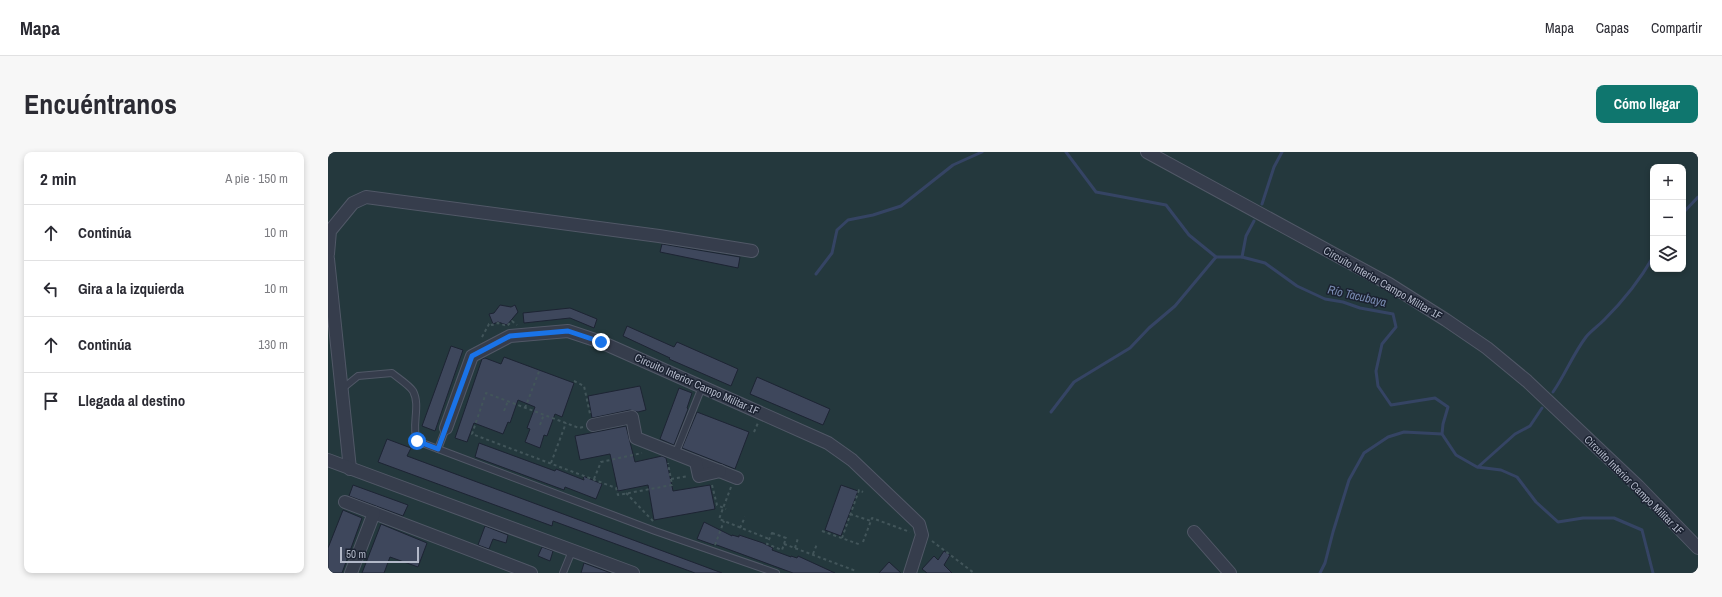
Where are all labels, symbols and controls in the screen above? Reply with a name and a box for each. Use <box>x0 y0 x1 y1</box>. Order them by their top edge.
text: Mapa <box>20 15 60 41</box>
text: Mapa <box>1545 19 1574 37</box>
text: Capas <box>1596 19 1629 37</box>
text: Compartir <box>1651 19 1702 37</box>
text: Encuéntranos <box>24 85 177 123</box>
button: Cómo llegar <box>1596 85 1698 123</box>
map controls <box>1650 164 1686 272</box>
button: + <box>1650 164 1686 200</box>
text: 2 min <box>40 167 76 190</box>
text: A pie · 150 m <box>225 170 288 187</box>
button: − <box>1650 200 1686 236</box>
icon: ahead <box>40 222 62 244</box>
text: Continúa <box>78 222 131 243</box>
text: 10 m <box>264 224 288 241</box>
button: layers <box>1650 236 1686 272</box>
street label: Circuito Interior Campo Militar 1F <box>1321 243 1445 323</box>
icon: left <box>40 278 62 300</box>
text: Gira a la izquierda <box>78 278 184 299</box>
text: 10 m <box>264 280 288 297</box>
water label: Río Tacubaya <box>1326 281 1388 311</box>
route end <box>592 333 610 351</box>
icon: ahead <box>40 334 62 356</box>
text: Continúa <box>78 334 131 355</box>
text: 130 m <box>258 336 288 353</box>
street label: Circuito Interior Campo Militar 1F <box>633 350 762 418</box>
icon: arrive <box>40 390 62 412</box>
text: Llegada al destino <box>78 390 185 411</box>
route start <box>408 432 426 450</box>
street label: Circuito Interior Campo Militar 1F <box>1581 432 1687 538</box>
scale bar <box>340 545 419 564</box>
text: 50 m <box>346 547 366 561</box>

